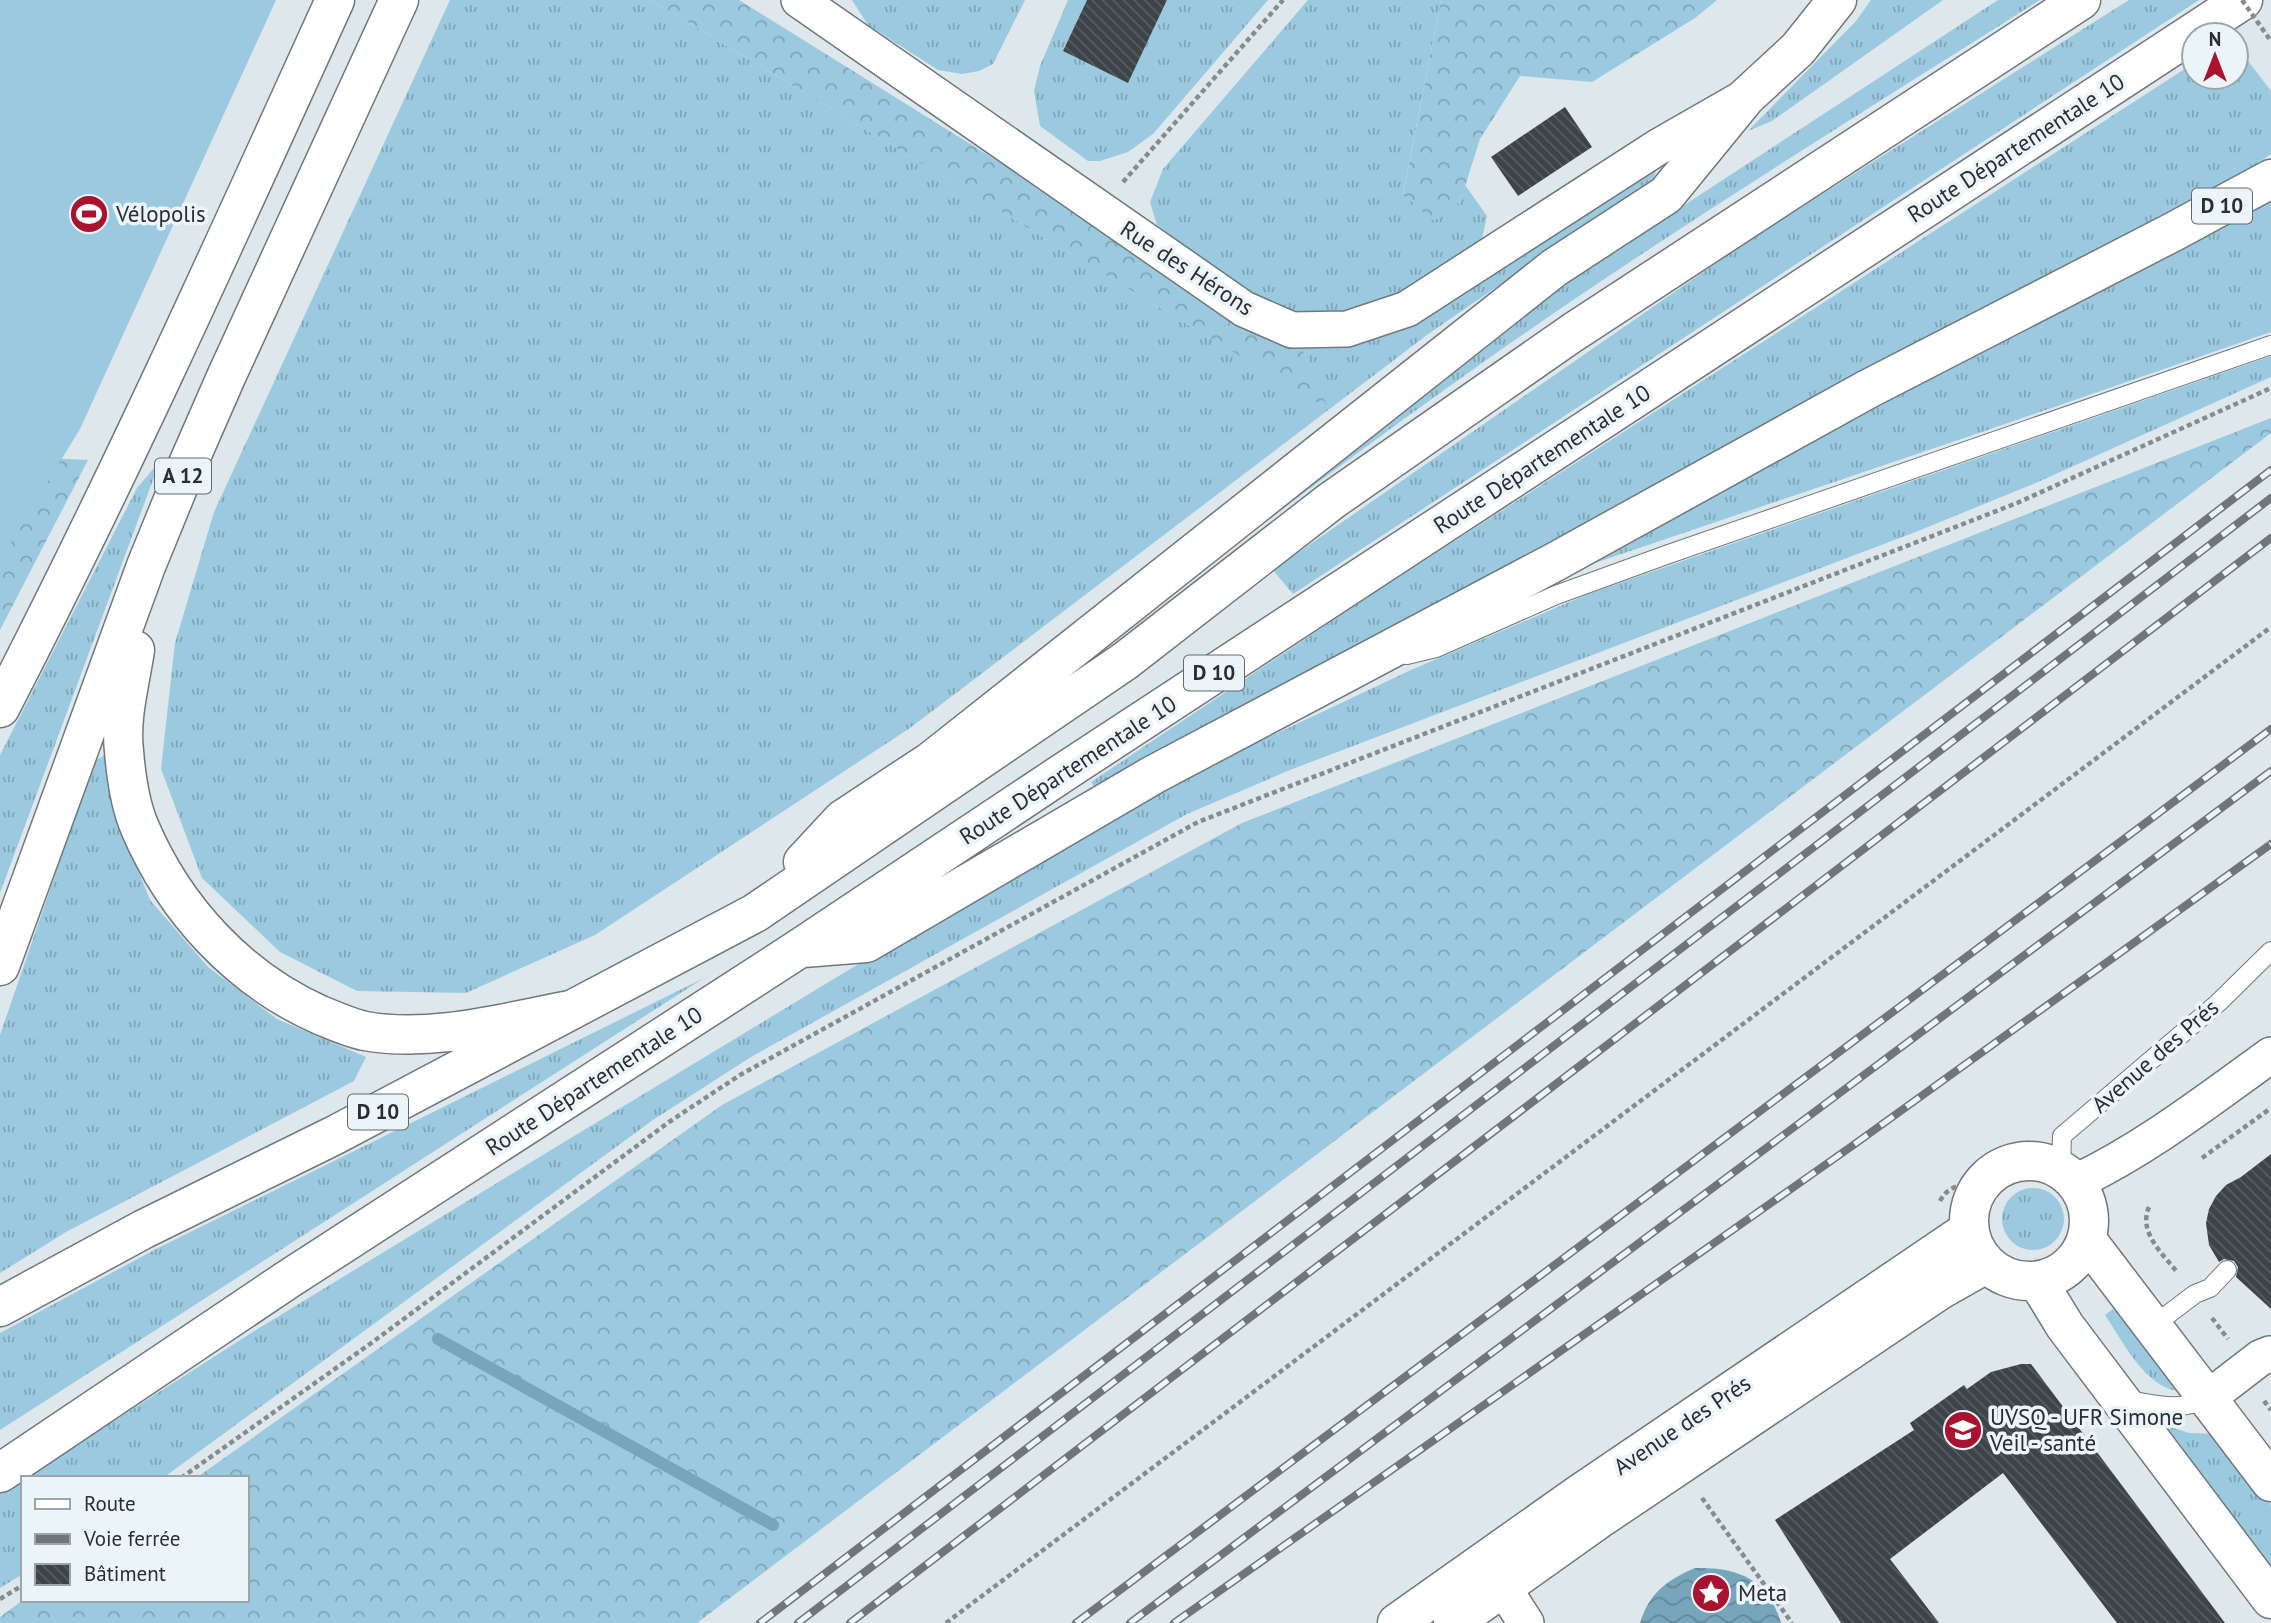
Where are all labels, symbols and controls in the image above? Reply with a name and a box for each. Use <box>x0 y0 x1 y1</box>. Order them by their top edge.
north arrow <box>2180 21 2250 91</box>
text: N <box>2209 27 2221 51</box>
street label: Route Départementale 10 <box>1902 67 2130 229</box>
road number: D 10 <box>2192 188 2252 224</box>
sports icon: Vélopolis <box>68 193 110 235</box>
place label: Vélopolis <box>115 199 206 228</box>
street label: Rue des Hérons <box>1115 214 1259 321</box>
street label: Route Départementale 10 <box>1428 378 1656 540</box>
road number: A 12 <box>155 458 211 494</box>
road number: D 10 <box>1184 656 1244 690</box>
street label: Route Départementale 10 <box>954 689 1182 851</box>
street label: Avenue des Prés <box>2085 992 2224 1119</box>
street label: Route Départementale 10 <box>480 1000 708 1162</box>
road number: D 10 <box>348 1094 408 1130</box>
street label: Avenue des Prés <box>1608 1368 1756 1481</box>
place label: UVSQ - UFR Simone Veil - santé <box>1989 1402 2183 1457</box>
school or university icon: UVSQ - UFR Simone Veil - santé <box>1942 1409 1984 1451</box>
legend <box>21 1476 248 1602</box>
text: Route <box>84 1490 136 1517</box>
text: Voie ferrée <box>83 1525 180 1552</box>
text: Bâtiment <box>84 1560 166 1587</box>
place icon: Meta <box>1690 1572 1732 1614</box>
place label: Meta <box>1738 1578 1787 1607</box>

